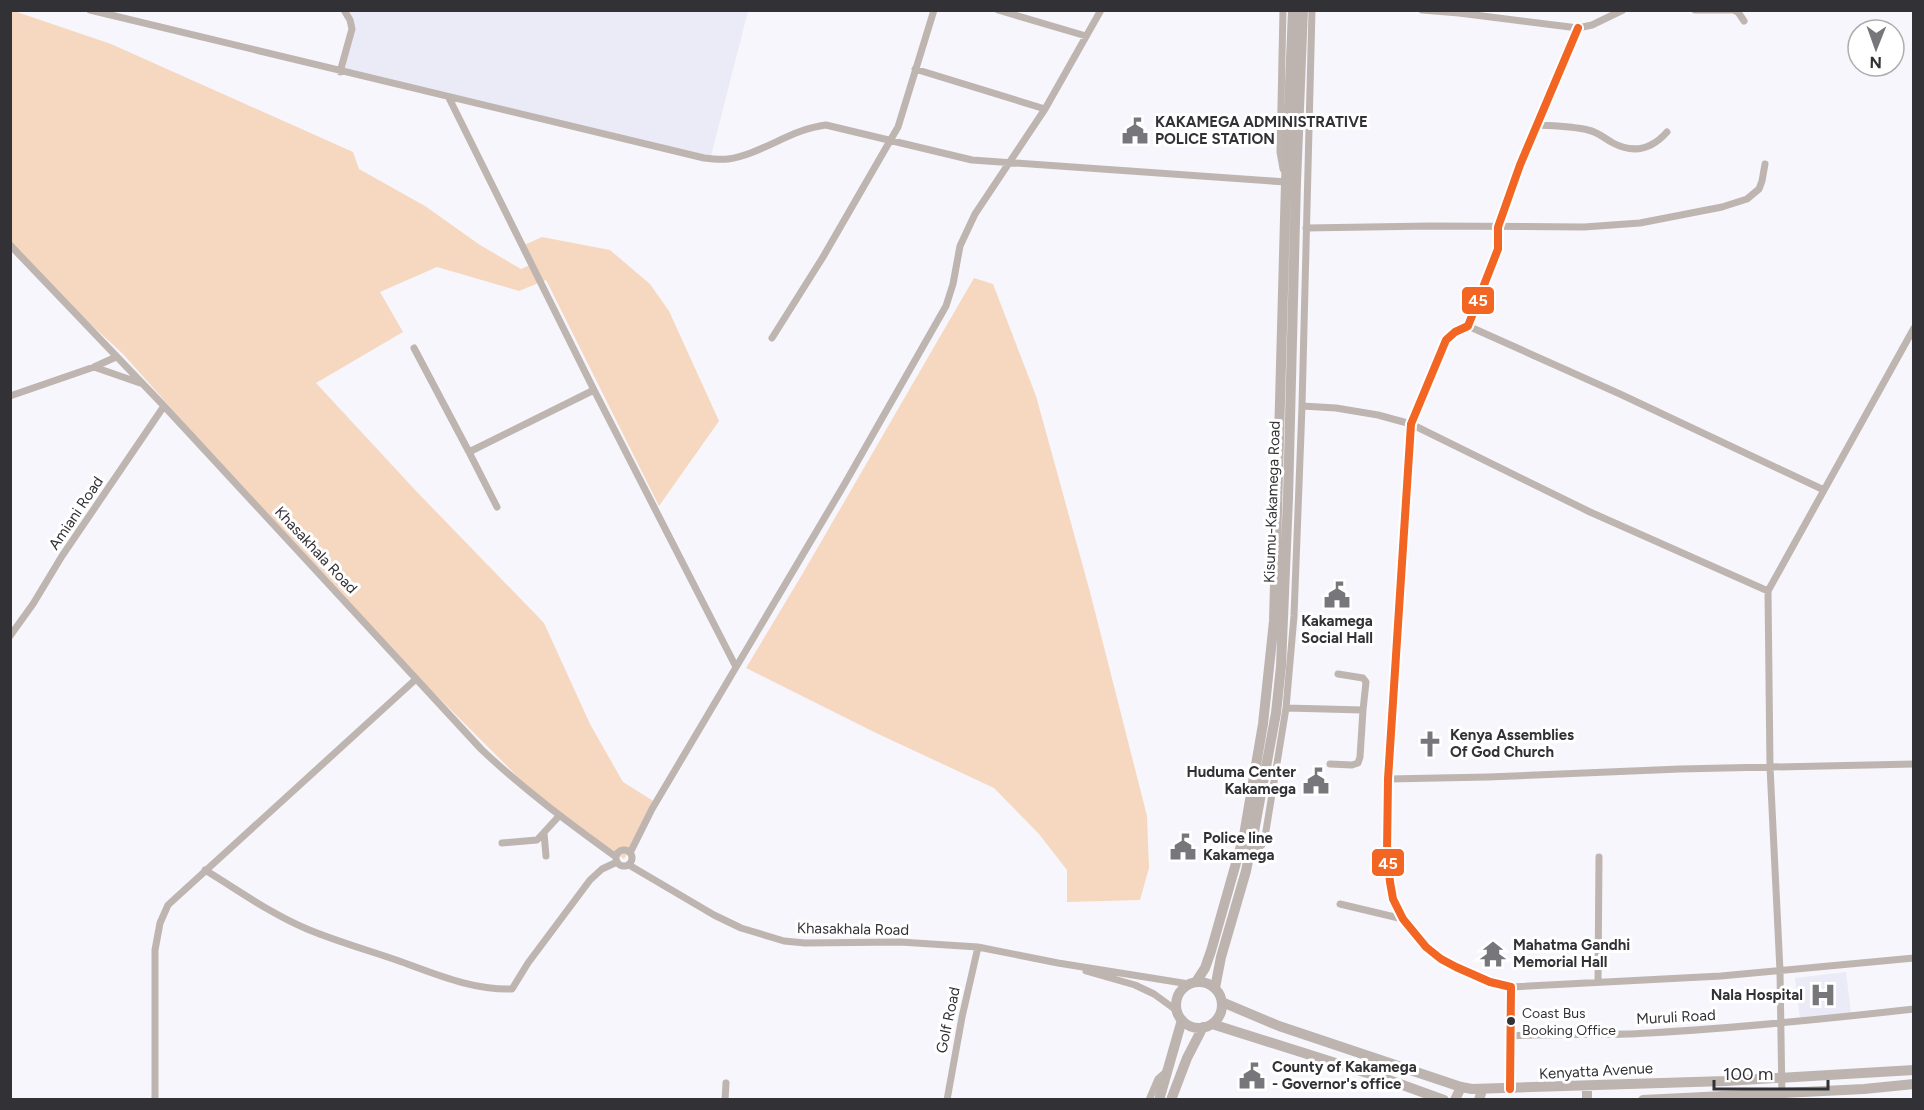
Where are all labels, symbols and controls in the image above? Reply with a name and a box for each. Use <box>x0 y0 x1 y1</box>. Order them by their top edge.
north arrow <box>1846 18 1906 78</box>
text: N <box>1869 53 1882 72</box>
place label: KAKAMEGA ADMINISTRATIVE POLICE STATION <box>1155 113 1368 148</box>
public building icon: KAKAMEGA ADMINISTRATIVE POLICE STATION <box>1120 116 1150 146</box>
line badge: 45 <box>1461 286 1495 315</box>
text: 45 <box>1468 291 1488 310</box>
street label: Kisumu-Kakamega Road <box>1260 421 1284 583</box>
street label: Amiani Road <box>45 473 107 553</box>
street label: Khasakhala Road <box>271 503 361 597</box>
public building icon: Kakamega Social Hall <box>1322 580 1352 610</box>
place label: Kakamega Social Hall <box>1301 612 1373 647</box>
place label: Kenya Assemblies Of God Church <box>1450 726 1574 761</box>
church icon: Kenya Assemblies Of God Church <box>1415 729 1445 759</box>
place label: Huduma Center Kakamega <box>1187 763 1296 798</box>
public building icon: Huduma Center Kakamega <box>1301 766 1331 796</box>
place label: Police line Kakamega <box>1203 829 1275 864</box>
public building icon: Police line Kakamega <box>1168 832 1198 862</box>
line badge: 45 <box>1371 848 1405 877</box>
text: 45 <box>1378 854 1398 873</box>
street label: Khasakhala Road <box>797 919 909 939</box>
place label: Mahatma Gandhi Memorial Hall <box>1513 936 1630 971</box>
temple icon: Mahatma Gandhi Memorial Hall <box>1478 939 1508 969</box>
hospital icon: Nala Hospital <box>1808 980 1838 1010</box>
street label: Golf Road <box>932 985 964 1055</box>
place label: Nala Hospital <box>1711 986 1803 1004</box>
place label: Coast Bus Booking Office <box>1522 1005 1616 1039</box>
street label: Muruli Road <box>1636 1006 1716 1028</box>
marker: Coast Bus Booking Office <box>1505 1015 1517 1027</box>
scale bar <box>1714 1053 1828 1091</box>
place label: County of Kakamega - Governor's office <box>1272 1058 1417 1093</box>
street label: Kenyatta Avenue <box>1538 1059 1654 1083</box>
public building icon: County of Kakamega - Governor's office <box>1237 1061 1267 1091</box>
text: 100 m <box>1723 1063 1773 1085</box>

